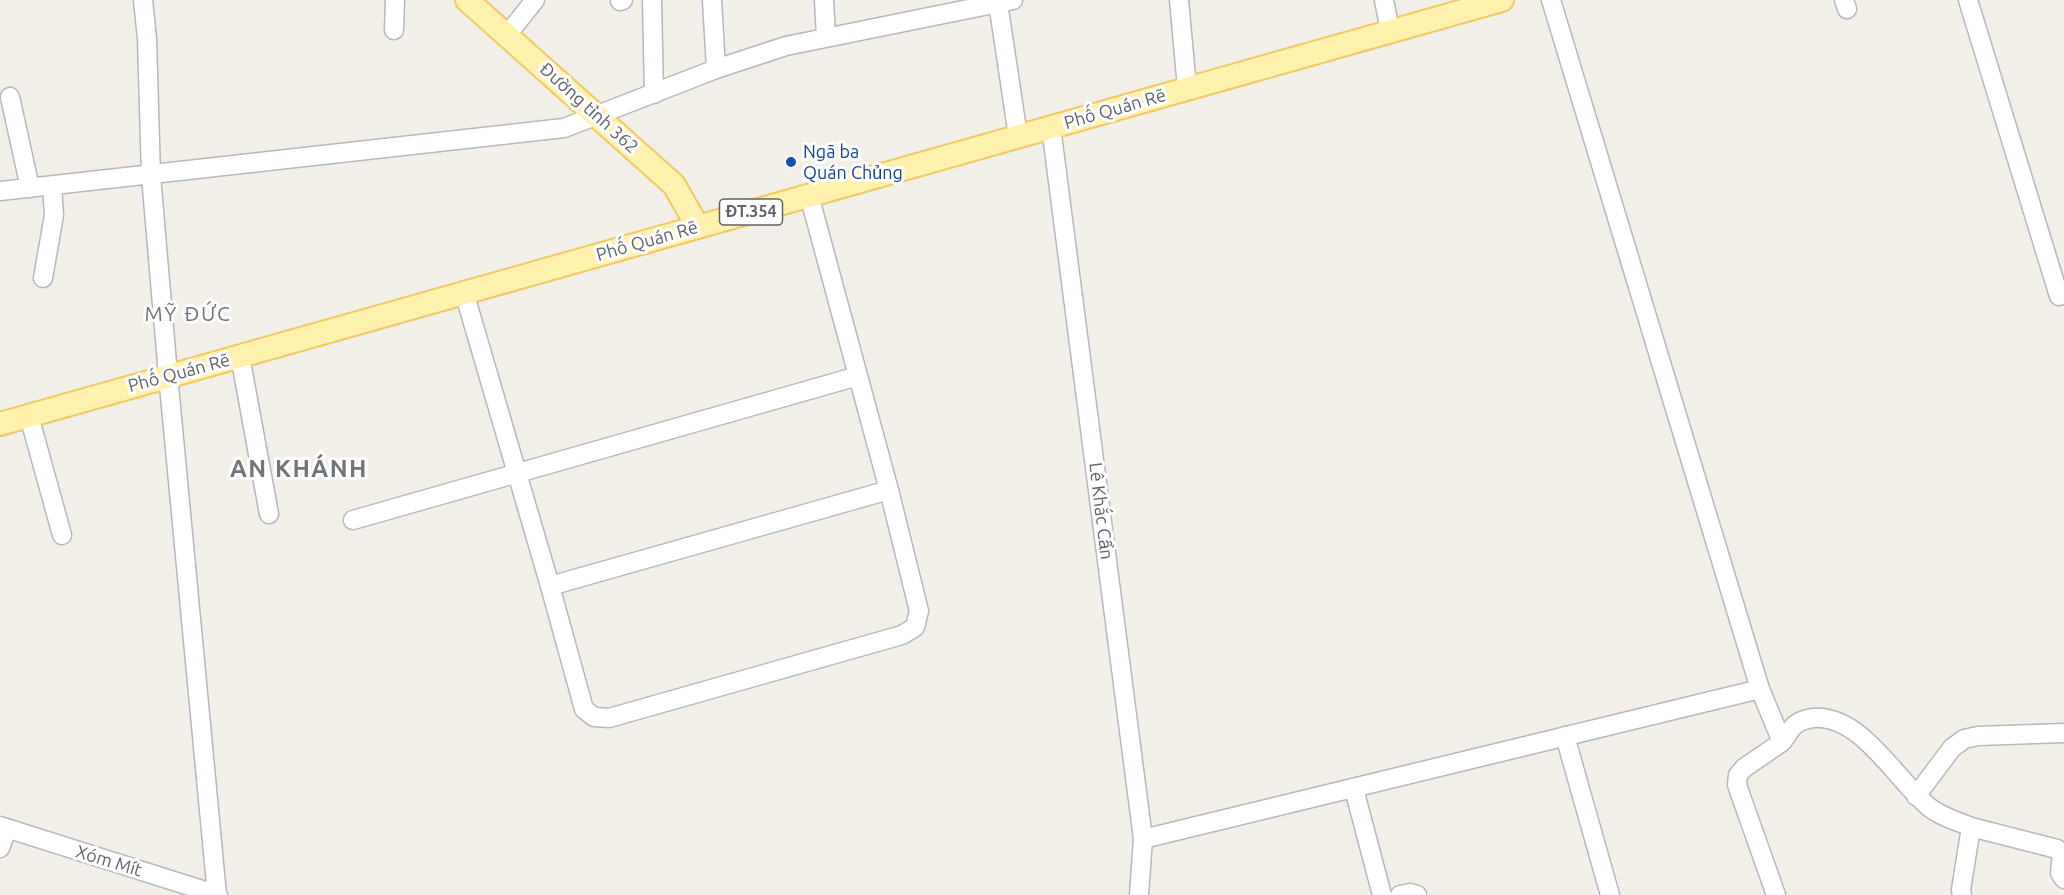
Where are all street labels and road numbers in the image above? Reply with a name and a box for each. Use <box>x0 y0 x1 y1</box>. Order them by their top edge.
street label: Đường tỉnh 362 <box>535 58 643 158</box>
street label: Phố Quán Rẽ <box>1062 84 1168 134</box>
road number: ĐT.354 <box>720 199 783 225</box>
street label: Phố Quán Rẽ <box>594 216 700 266</box>
street label: Phố Quán Rẽ <box>126 349 232 397</box>
street label: Lê Khắc Cẩn <box>1084 461 1118 561</box>
street label: Xóm Mít <box>73 841 145 881</box>

